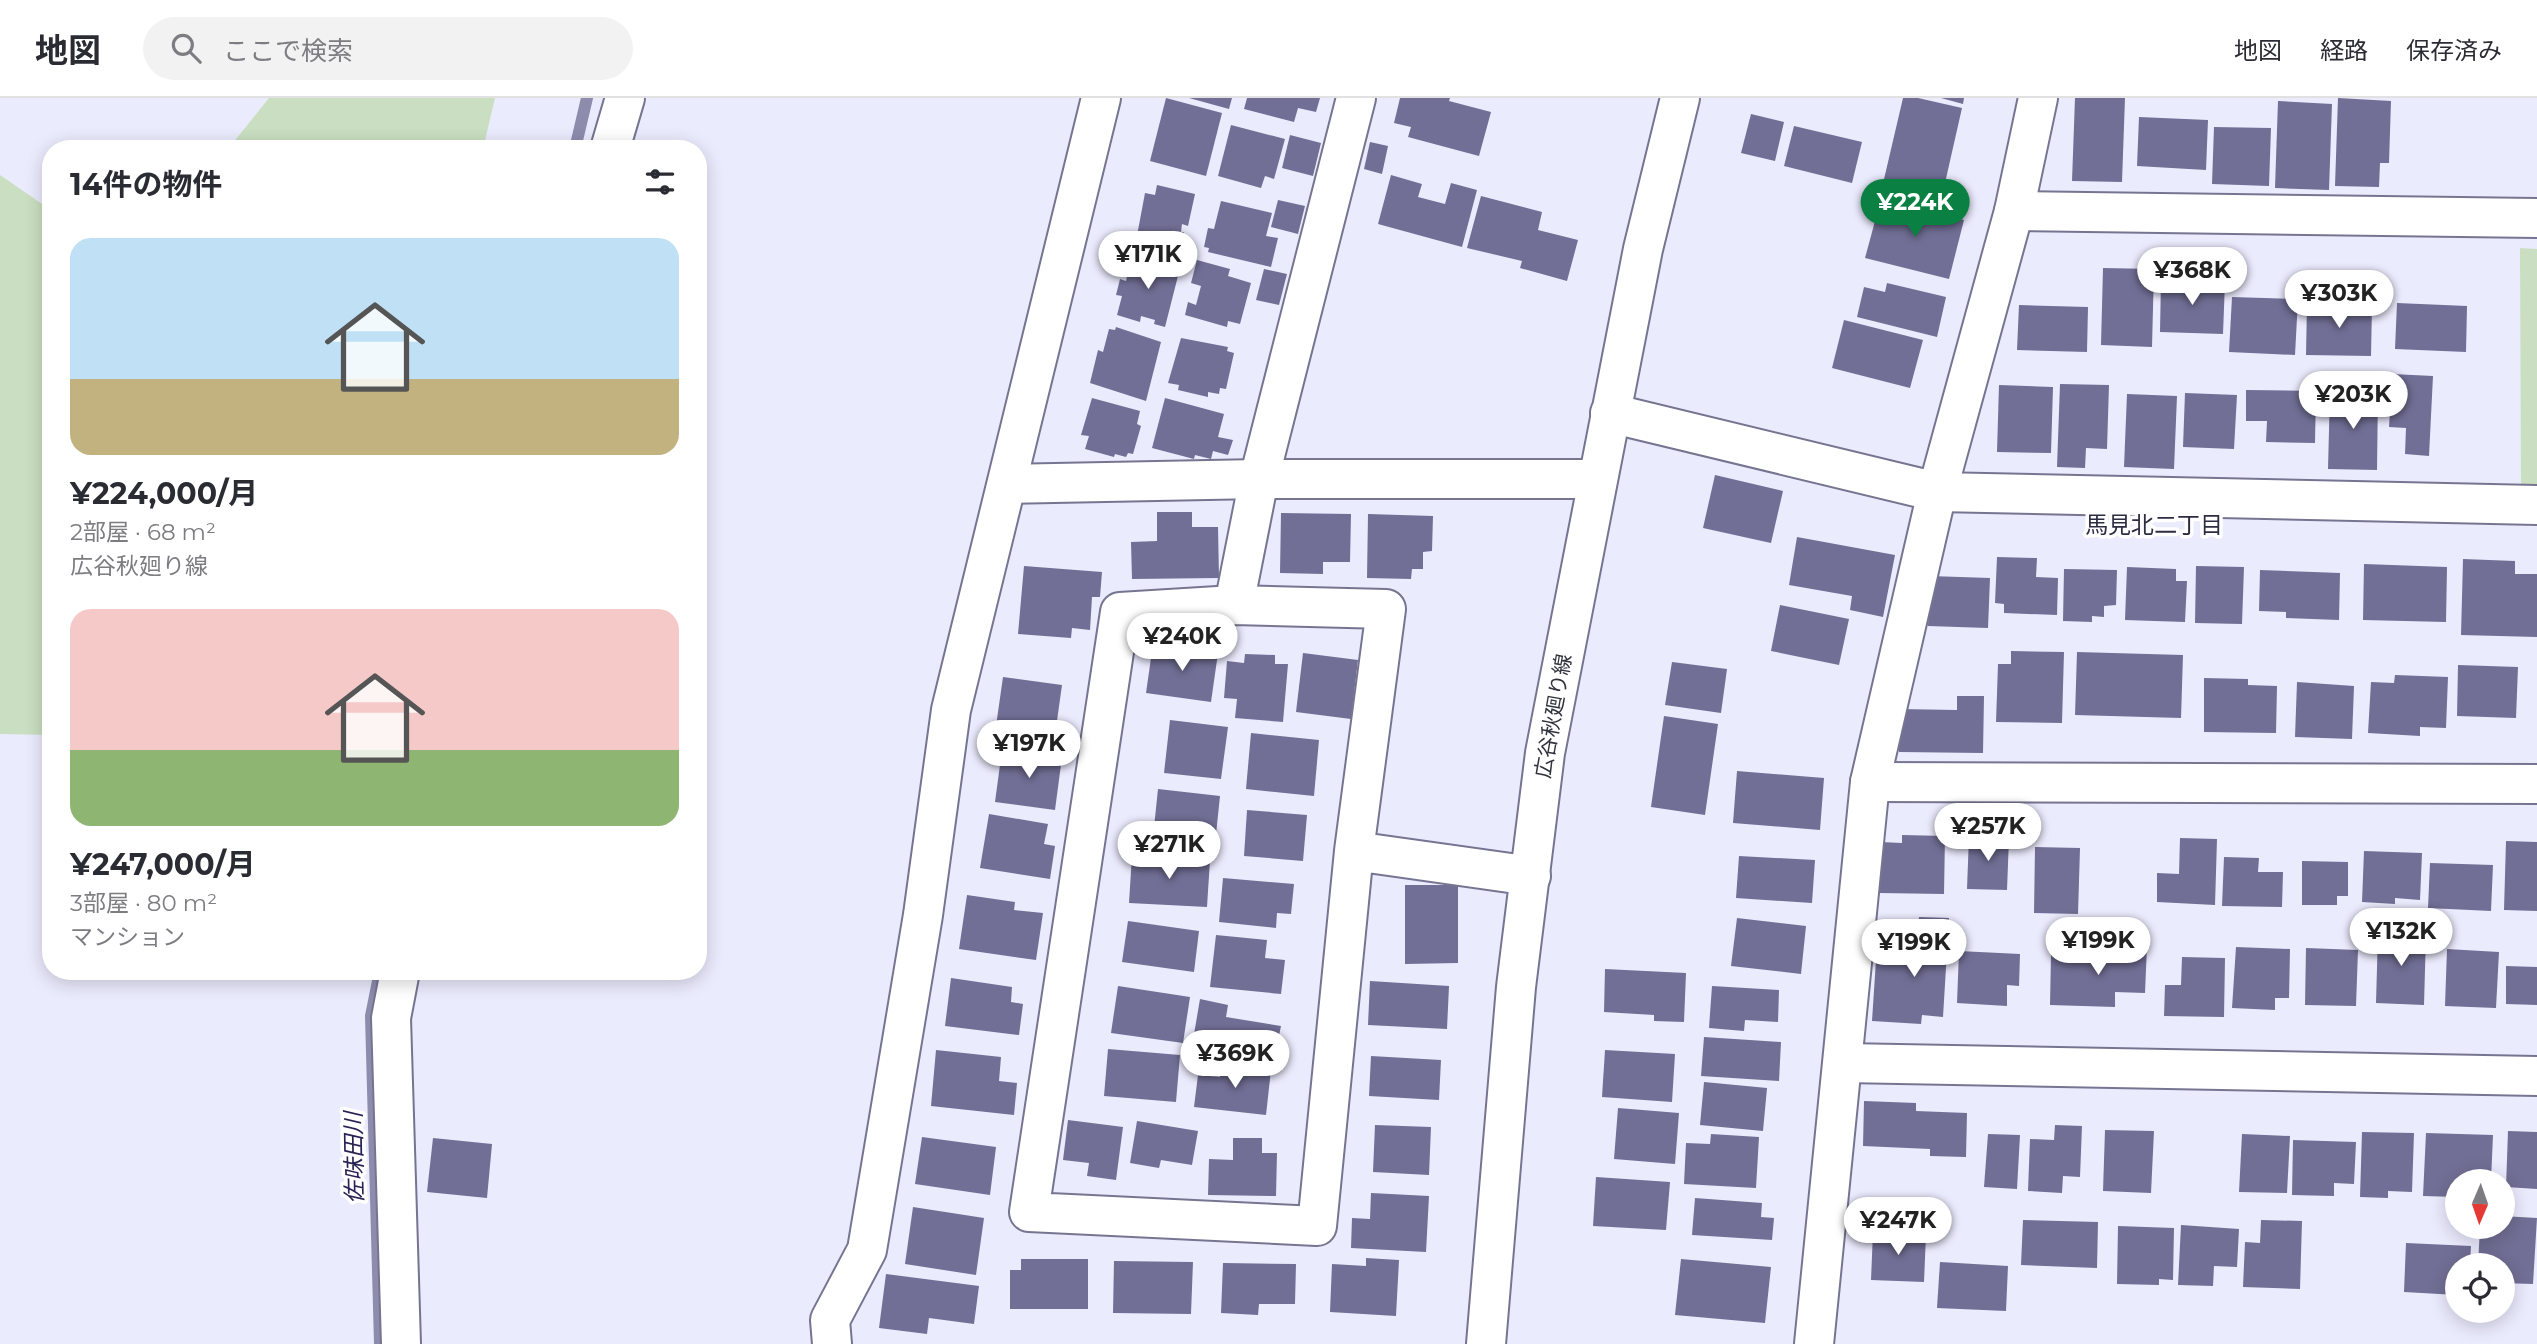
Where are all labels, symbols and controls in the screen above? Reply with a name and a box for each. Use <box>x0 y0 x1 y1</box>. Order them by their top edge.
search box <box>143 17 633 80</box>
icon: search <box>167 29 205 67</box>
text: 地図 <box>35 30 101 70</box>
text: ここで検索 <box>223 35 353 67</box>
text: 地図 <box>2234 36 2282 65</box>
text: 経路 <box>2320 36 2368 65</box>
text: 保存済み <box>2406 36 2502 65</box>
icon: filters <box>641 163 679 201</box>
text: 14件の物件 <box>70 166 222 203</box>
pin: ¥224K <box>1866 180 1964 239</box>
text: ¥224K <box>1877 188 1953 216</box>
pin: ¥171K <box>1099 232 1197 291</box>
text: ¥171K <box>1114 240 1182 268</box>
pin: ¥368K <box>2143 248 2241 307</box>
text: ¥368K <box>2153 256 2231 284</box>
pin: ¥303K <box>2290 271 2388 330</box>
text: ¥303K <box>2301 279 2377 307</box>
icon: home <box>312 284 438 410</box>
pin: ¥203K <box>2304 372 2402 431</box>
text: ¥203K <box>2315 380 2391 408</box>
text: ¥224,000/月 <box>70 475 258 512</box>
district label: 馬見北二丁目 <box>2085 511 2223 539</box>
text: 2部屋 · 68 m² <box>70 518 216 546</box>
text: 広谷秋廻り線 <box>70 552 208 580</box>
pin: ¥240K <box>1133 614 1231 673</box>
text: ¥240K <box>1143 622 1221 650</box>
street label: 広谷秋廻り線 <box>1530 652 1576 780</box>
icon: home <box>312 655 438 781</box>
pin: ¥197K <box>980 720 1078 780</box>
text: ¥197K <box>993 729 1065 757</box>
pin: ¥257K <box>1939 804 2037 863</box>
text: ¥257K <box>1950 812 2026 840</box>
pin: ¥271K <box>1120 822 1218 881</box>
text: ¥271K <box>1133 830 1205 858</box>
text: ¥247,000/月 <box>70 846 256 883</box>
text: 3部屋 · 80 m² <box>70 889 217 917</box>
pin: ¥132K <box>2352 908 2450 968</box>
text: ¥132K <box>2366 917 2436 945</box>
pin: ¥199K <box>2049 918 2147 977</box>
pin: ¥199K <box>1865 920 1963 979</box>
text: マンション <box>70 923 185 951</box>
text: ¥199K <box>2062 926 2134 954</box>
text: ¥199K <box>1878 928 1950 956</box>
pin: ¥369K <box>1186 1030 1284 1090</box>
text: ¥369K <box>1196 1039 1274 1067</box>
water label: 佐味田川 <box>339 1109 369 1204</box>
north arrow <box>2445 1169 2515 1239</box>
map controls <box>2445 1169 2515 1323</box>
pin: ¥247K <box>1849 1198 1947 1257</box>
text: ¥247K <box>1860 1206 1936 1234</box>
button: locate <box>2445 1253 2515 1323</box>

